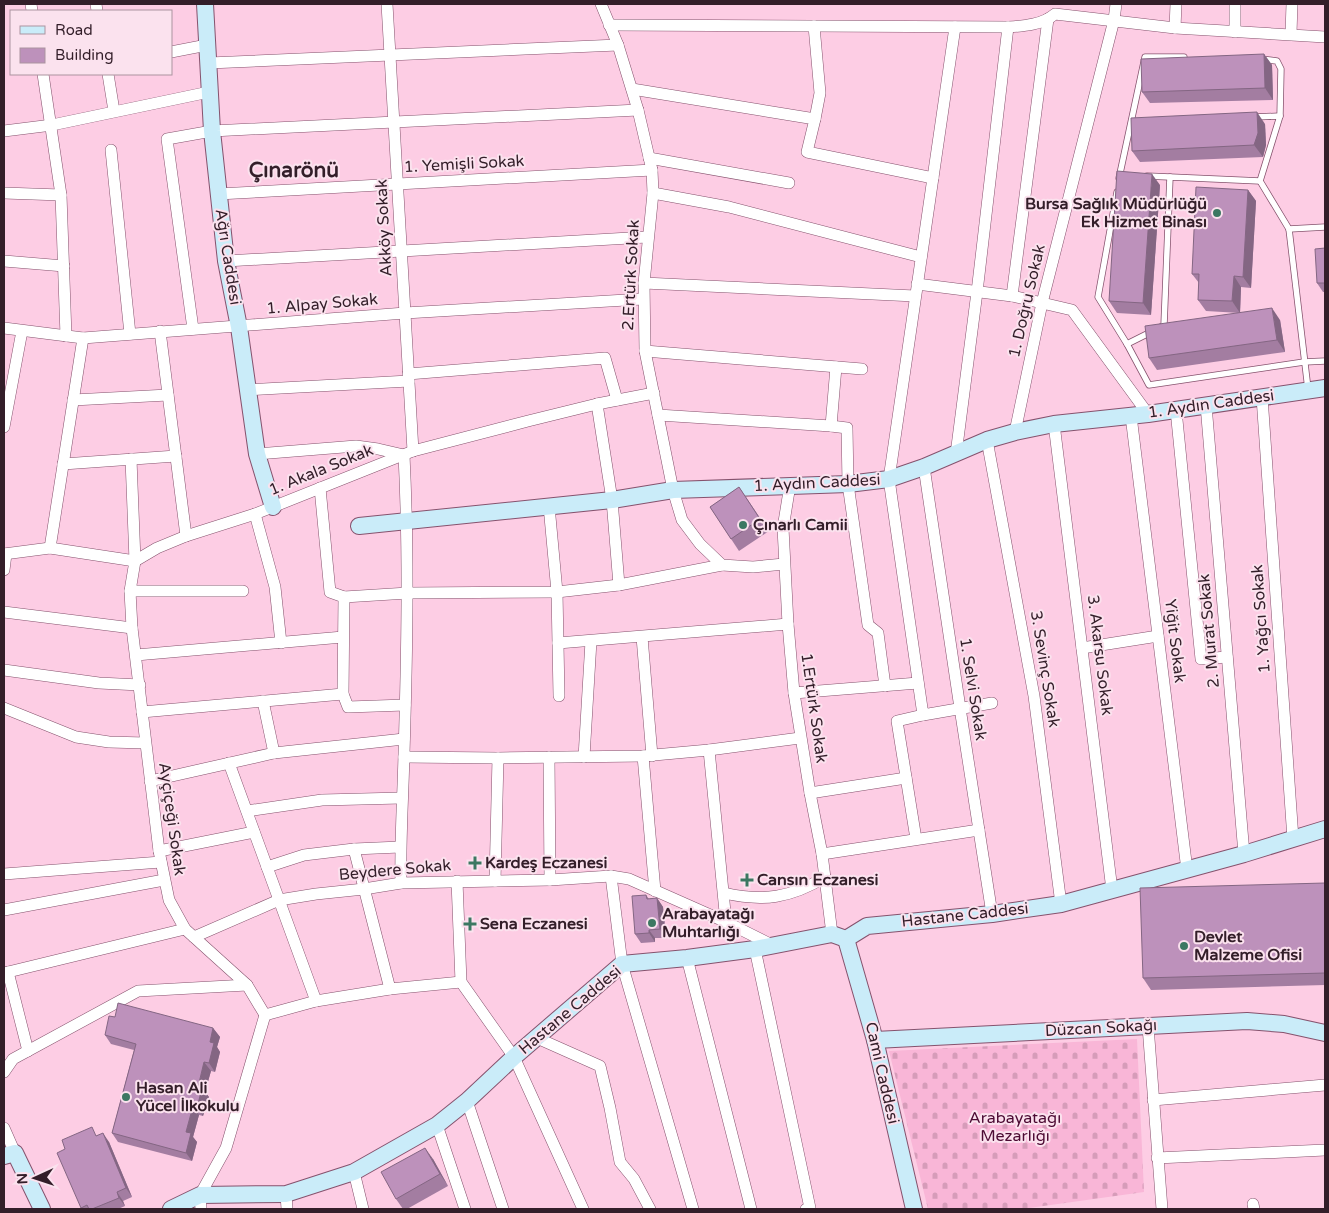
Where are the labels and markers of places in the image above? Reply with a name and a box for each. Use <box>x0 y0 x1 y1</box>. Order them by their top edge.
place label: Bursa Sağlık Müdürlüğü Ek Hizmet Binası <box>1025 194 1207 232</box>
marker: Bursa Sağlık Müdürlüğü Ek Hizmet Binası <box>1211 207 1223 219</box>
place label: Çınarlı Camii <box>753 515 848 535</box>
marker: Çınarlı Camii <box>737 519 749 531</box>
place label: Kardeş Eczanesi <box>485 853 608 873</box>
marker: Kardeş Eczanesi <box>469 857 481 869</box>
place label: Cansın Eczanesi <box>757 870 878 890</box>
marker: Cansın Eczanesi <box>741 874 753 886</box>
place label: Arabayatağı Muhtarlığı <box>662 904 754 942</box>
place label: Sena Eczanesi <box>480 914 588 934</box>
marker: Arabayatağı Muhtarlığı <box>646 917 658 929</box>
marker: Sena Eczanesi <box>464 918 476 930</box>
place label: Devlet Malzeme Ofisi <box>1194 927 1302 965</box>
marker: Devlet Malzeme Ofisi <box>1178 940 1190 952</box>
place label: Hasan Ali Yücel İlkokulu <box>136 1078 239 1116</box>
marker: Hasan Ali Yücel İlkokulu <box>120 1091 132 1103</box>

